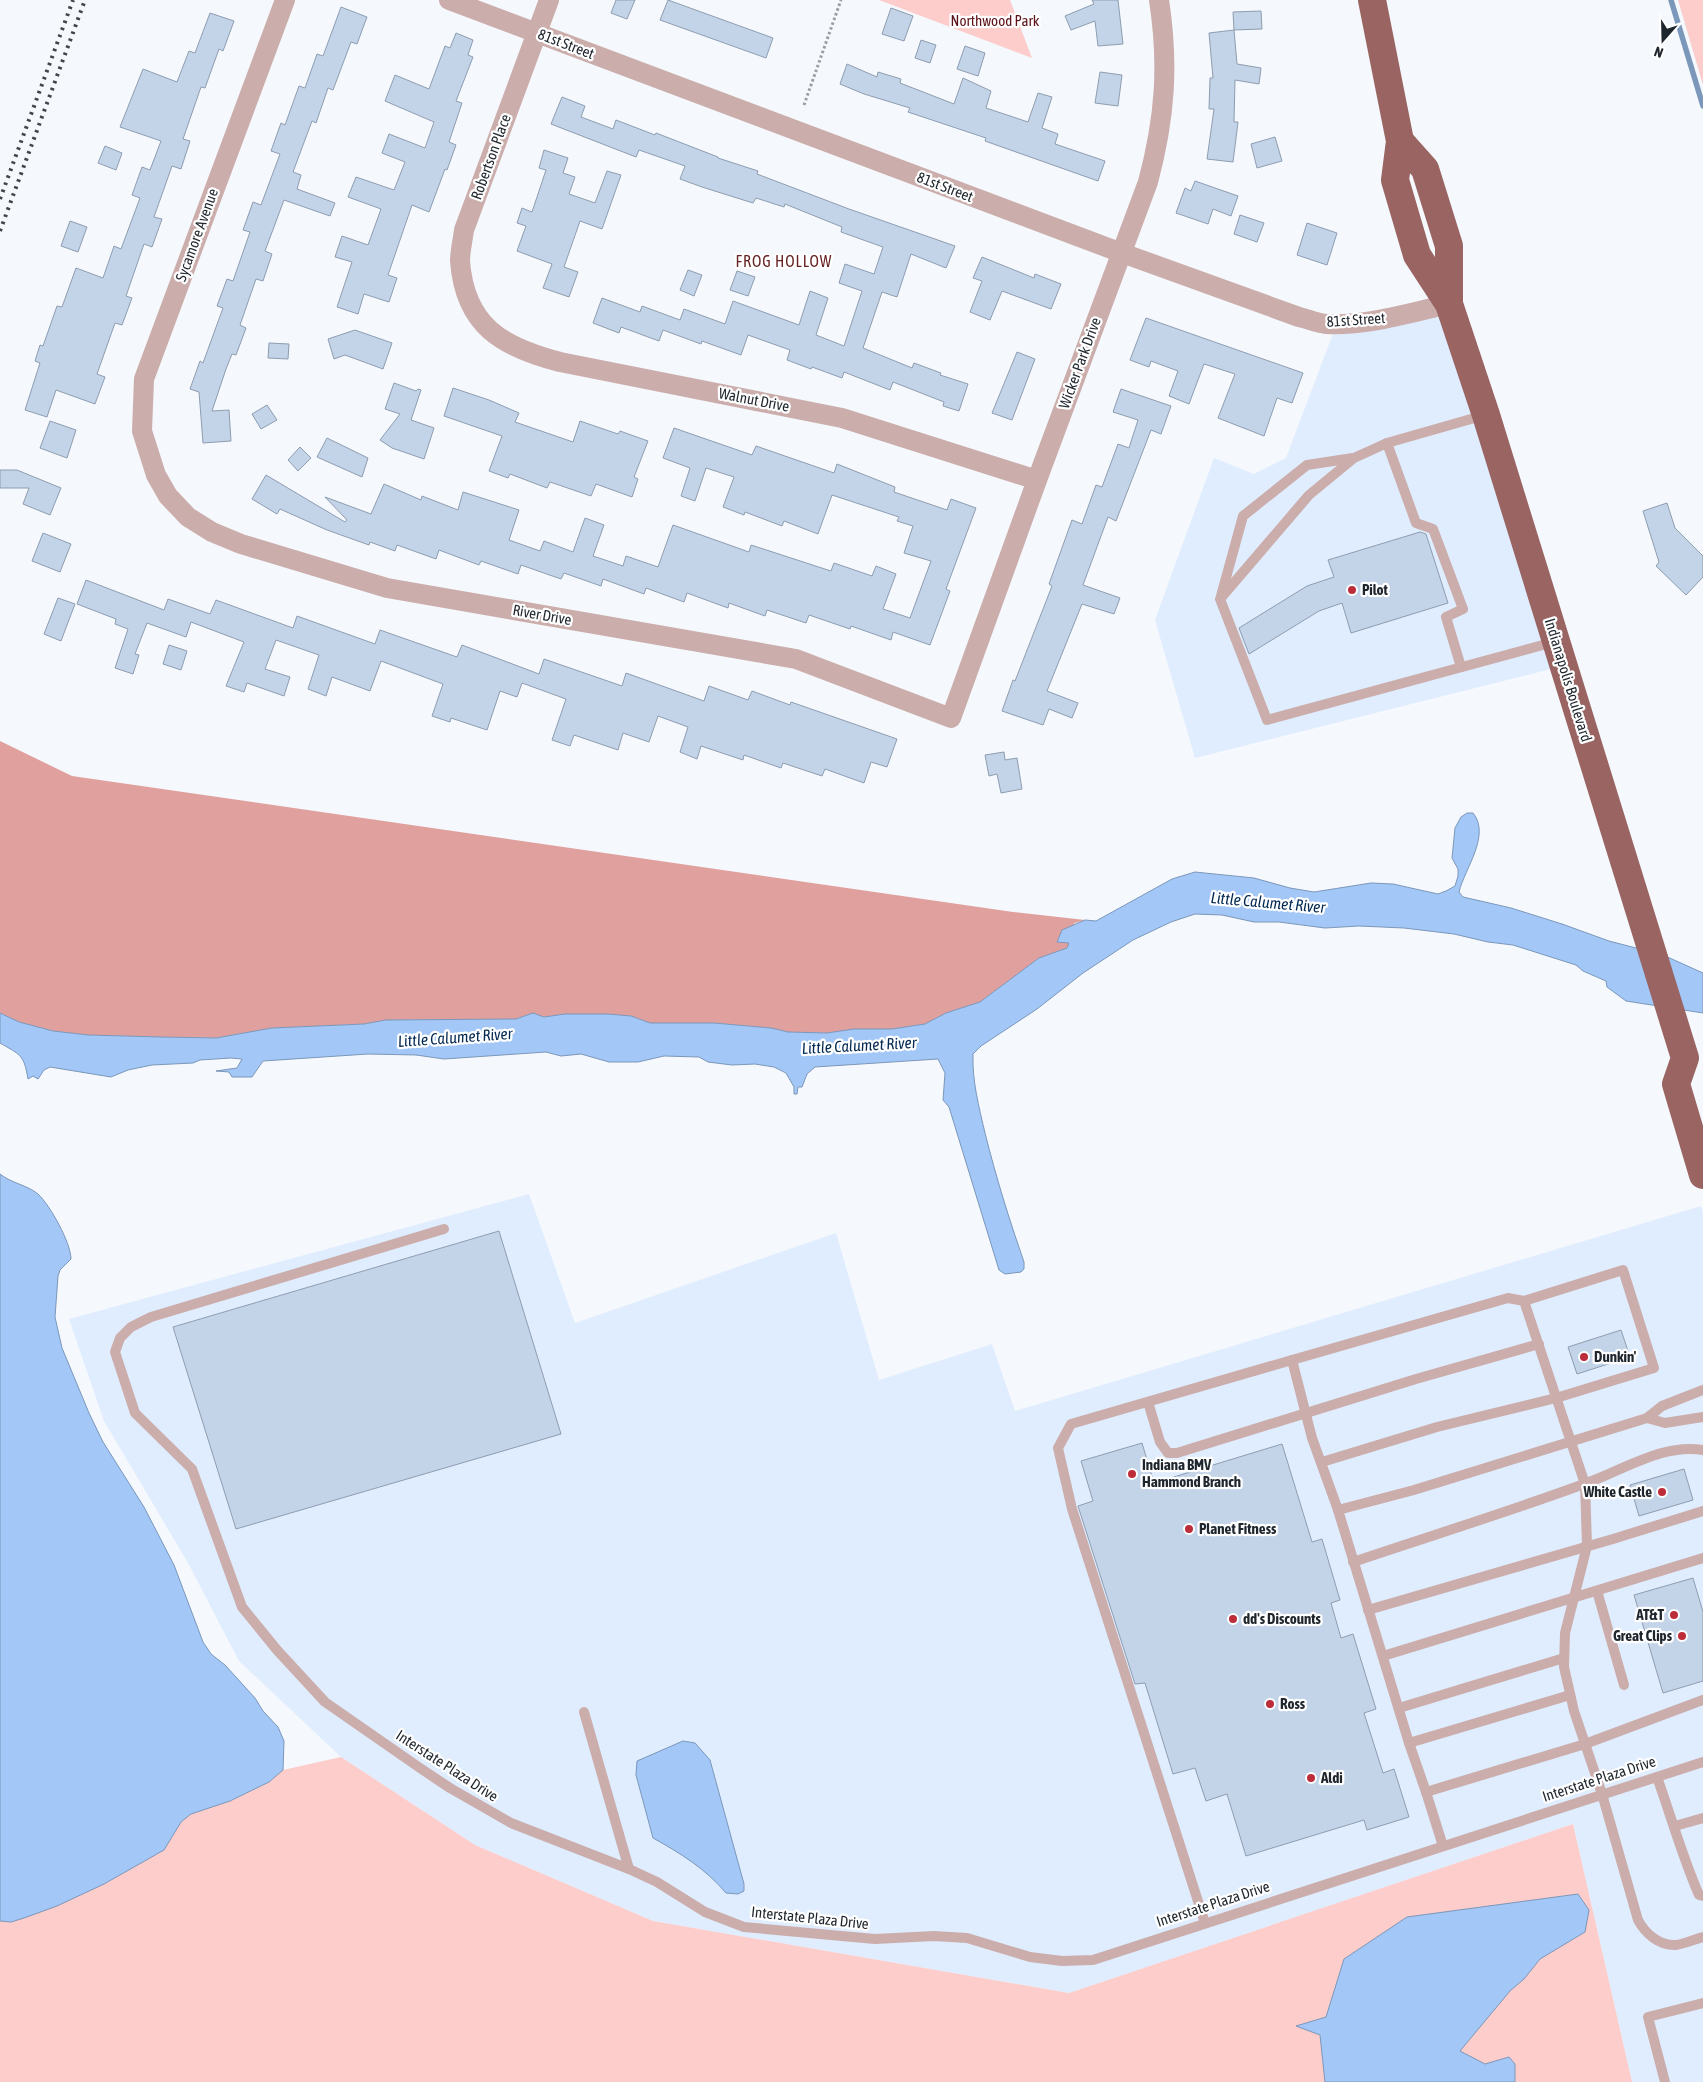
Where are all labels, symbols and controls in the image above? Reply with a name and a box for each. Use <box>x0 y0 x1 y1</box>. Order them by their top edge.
park label: Northwood Park <box>951 12 1040 29</box>
north arrow <box>1638 15 1688 65</box>
street label: 81st Street <box>536 25 597 62</box>
text: N <box>1652 43 1665 61</box>
street label: Robertson Place <box>467 112 514 202</box>
street label: 81st Street <box>915 168 976 205</box>
street label: Sycamore Avenue <box>172 186 221 283</box>
district label: FROG HOLLOW <box>736 252 832 270</box>
street label: 81st Street <box>1326 309 1386 330</box>
street label: Wicker Park Drive <box>1055 315 1104 411</box>
street label: Walnut Drive <box>717 384 791 415</box>
place label: Pilot <box>1362 581 1389 598</box>
marker: Pilot <box>1346 584 1358 596</box>
street label: River Drive <box>511 601 573 628</box>
street label: Indianapolis Boulevard <box>1542 616 1595 744</box>
water label: Little Calumet River <box>1210 888 1327 916</box>
water label: Little Calumet River <box>397 1024 514 1050</box>
water label: Little Calumet River <box>801 1033 918 1057</box>
place label: Dunkin' <box>1594 1348 1637 1365</box>
marker: Dunkin' <box>1578 1351 1590 1363</box>
place label: Indiana BMV Hammond Branch <box>1142 1456 1241 1490</box>
marker: Indiana BMV Hammond Branch <box>1126 1468 1138 1480</box>
place label: White Castle <box>1582 1483 1652 1500</box>
marker: White Castle <box>1656 1486 1668 1498</box>
place label: Planet Fitness <box>1199 1520 1277 1537</box>
marker: Planet Fitness <box>1183 1523 1195 1535</box>
place label: AT&T <box>1635 1606 1664 1623</box>
marker: AT&T <box>1668 1609 1680 1621</box>
place label: dd's Discounts <box>1243 1610 1322 1627</box>
marker: dd's Discounts <box>1227 1613 1239 1625</box>
place label: Great Clips <box>1613 1627 1673 1644</box>
marker: Great Clips <box>1676 1630 1688 1642</box>
place label: Ross <box>1280 1695 1306 1712</box>
marker: Ross <box>1264 1698 1276 1710</box>
street label: Interstate Plaza Drive <box>393 1726 502 1805</box>
street label: Interstate Plaza Drive <box>1540 1752 1658 1805</box>
place label: Aldi <box>1320 1769 1343 1786</box>
marker: Aldi <box>1305 1772 1317 1784</box>
street label: Interstate Plaza Drive <box>1154 1877 1272 1930</box>
street label: Interstate Plaza Drive <box>750 1903 870 1932</box>

